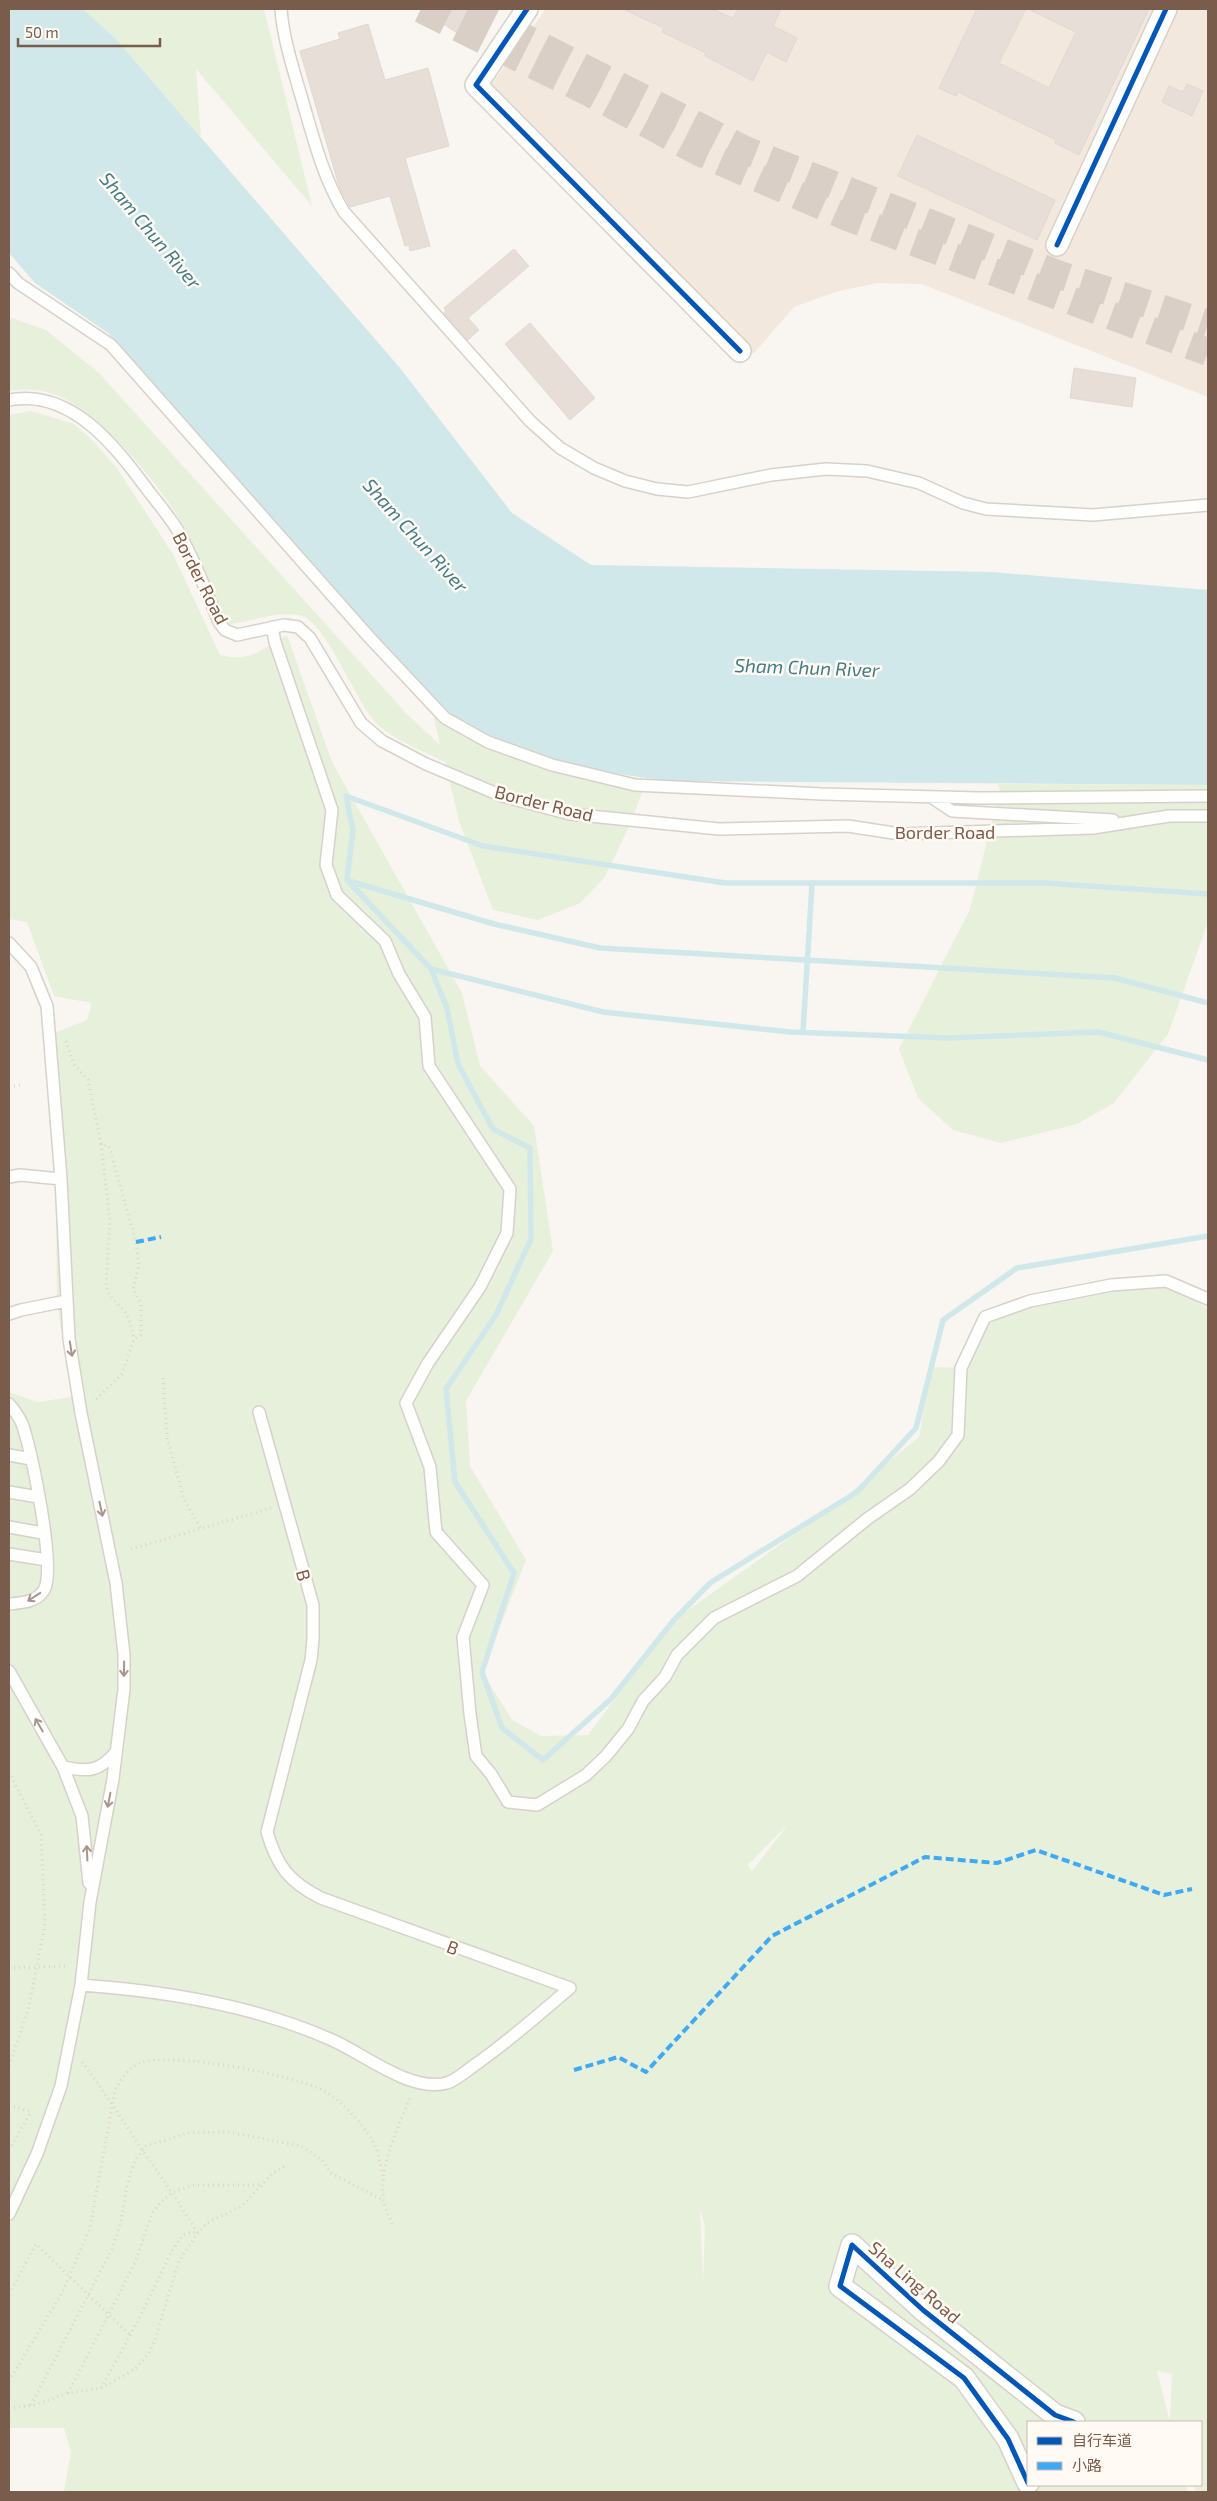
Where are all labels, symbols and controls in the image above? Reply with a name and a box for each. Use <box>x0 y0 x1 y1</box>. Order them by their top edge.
scale bar <box>18 15 160 47</box>
text: 50 m <box>25 23 59 41</box>
water label: Sham Chun River <box>95 167 207 293</box>
water label: Sham Chun River <box>359 473 473 597</box>
street label: Border Road <box>168 528 234 628</box>
water label: Sham Chun River <box>734 653 880 681</box>
street label: Border Road <box>492 780 596 826</box>
street label: Border Road <box>895 821 995 843</box>
one-way arrow <box>66 1341 76 1357</box>
one-way arrow <box>97 1500 106 1516</box>
street label: B <box>292 1567 316 1583</box>
one-way arrow <box>27 1593 41 1603</box>
one-way arrow <box>119 1661 129 1677</box>
one-way arrow <box>34 1717 44 1732</box>
one-way arrow <box>103 1791 113 1807</box>
one-way arrow <box>83 1846 92 1862</box>
street label: B <box>444 1935 462 1959</box>
street label: Sha Ling Road <box>865 2236 965 2328</box>
legend <box>1027 2421 1202 2486</box>
text: 自行车道 <box>1072 2431 1132 2449</box>
text: 小路 <box>1072 2456 1102 2474</box>

